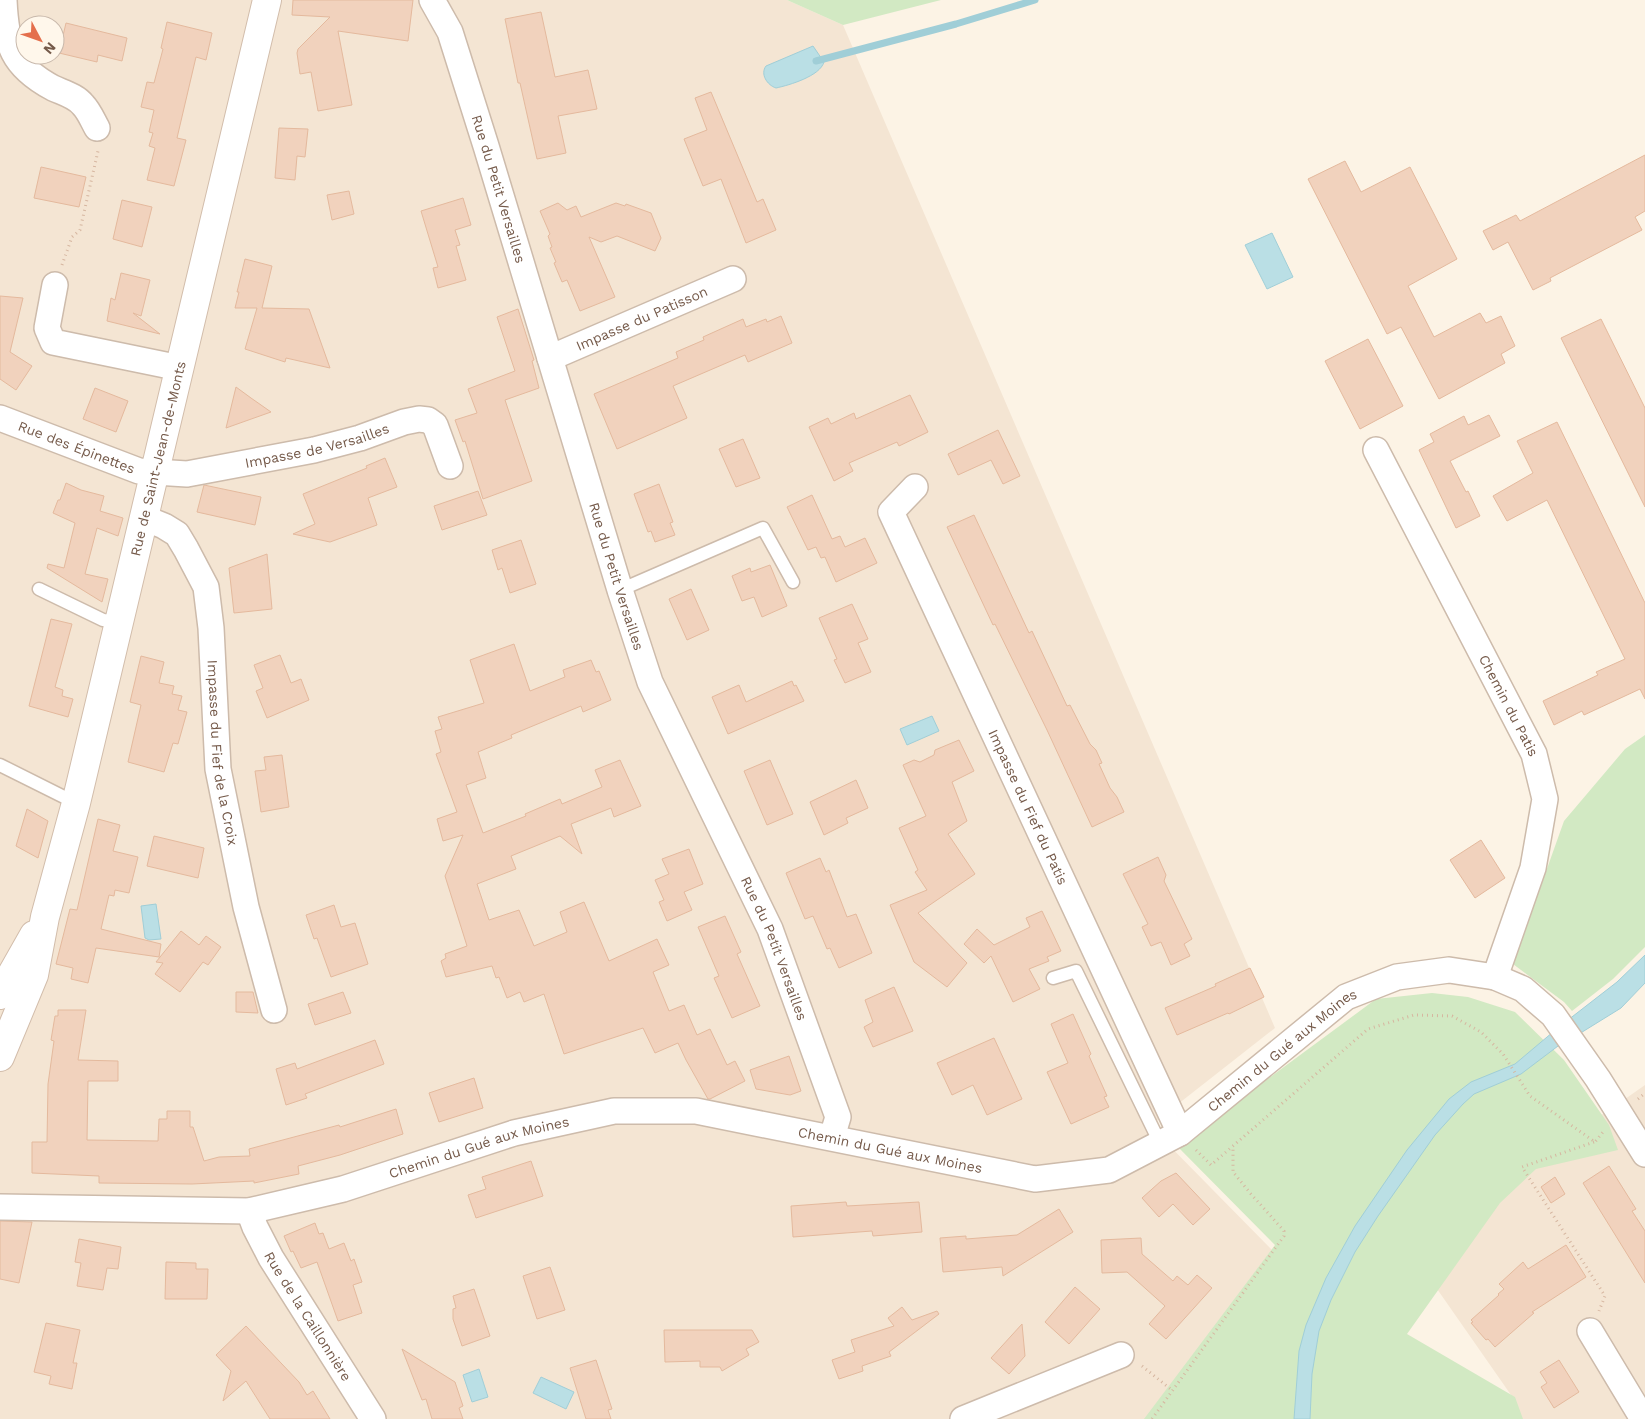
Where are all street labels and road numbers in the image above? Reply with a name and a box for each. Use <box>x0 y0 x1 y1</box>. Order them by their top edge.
street label: Rue du Petit Versailles <box>469 113 529 265</box>
street label: Impasse du Patisson <box>574 283 710 354</box>
street label: Rue de Saint-Jean-de-Monts <box>127 359 189 558</box>
street label: Rue des Épinettes <box>16 418 137 477</box>
street label: Impasse de Versailles <box>244 420 391 471</box>
street label: Rue du Petit Versailles <box>586 501 647 652</box>
street label: Chemin du Patis <box>1476 652 1542 759</box>
street label: Impasse du Fief de la Croix <box>205 659 241 847</box>
street label: Impasse du Fief du Patis <box>985 727 1071 887</box>
street label: Rue du Petit Versailles <box>738 874 810 1023</box>
street label: Chemin du Gué aux Moines <box>1204 986 1359 1115</box>
street label: Chemin du Gué aux Moines <box>387 1113 571 1181</box>
street label: Chemin du Gué aux Moines <box>797 1124 984 1176</box>
street label: Rue de la Caillonnière <box>261 1249 355 1384</box>

